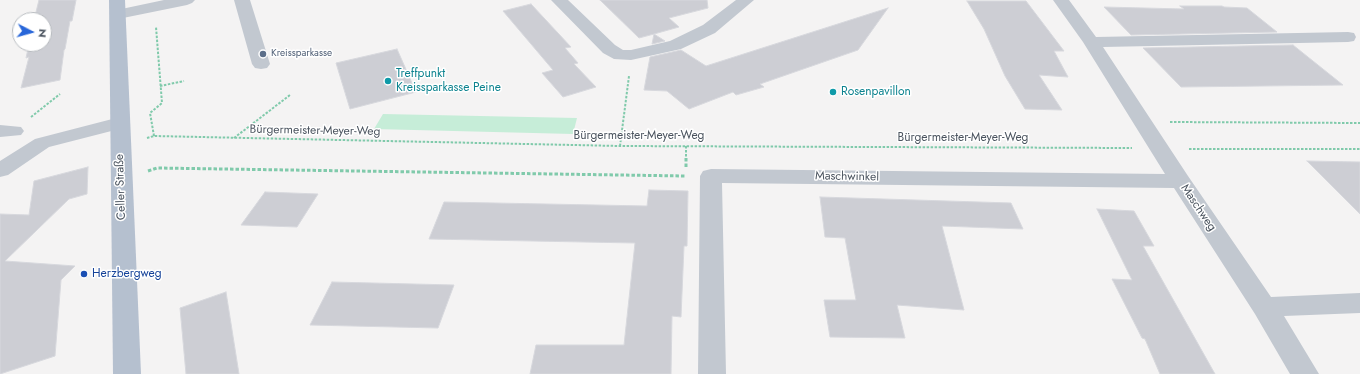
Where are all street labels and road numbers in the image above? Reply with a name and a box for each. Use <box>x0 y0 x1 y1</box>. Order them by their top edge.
street label: Bürgermeister-Meyer-Weg <box>249 123 381 139</box>
street label: Bürgermeister-Meyer-Weg <box>574 129 704 143</box>
street label: Bürgermeister-Meyer-Weg <box>898 131 1028 145</box>
street label: Celler Straße <box>113 154 129 220</box>
street label: Maschwinkel <box>815 169 879 185</box>
street label: Maschweg <box>1177 182 1219 234</box>

